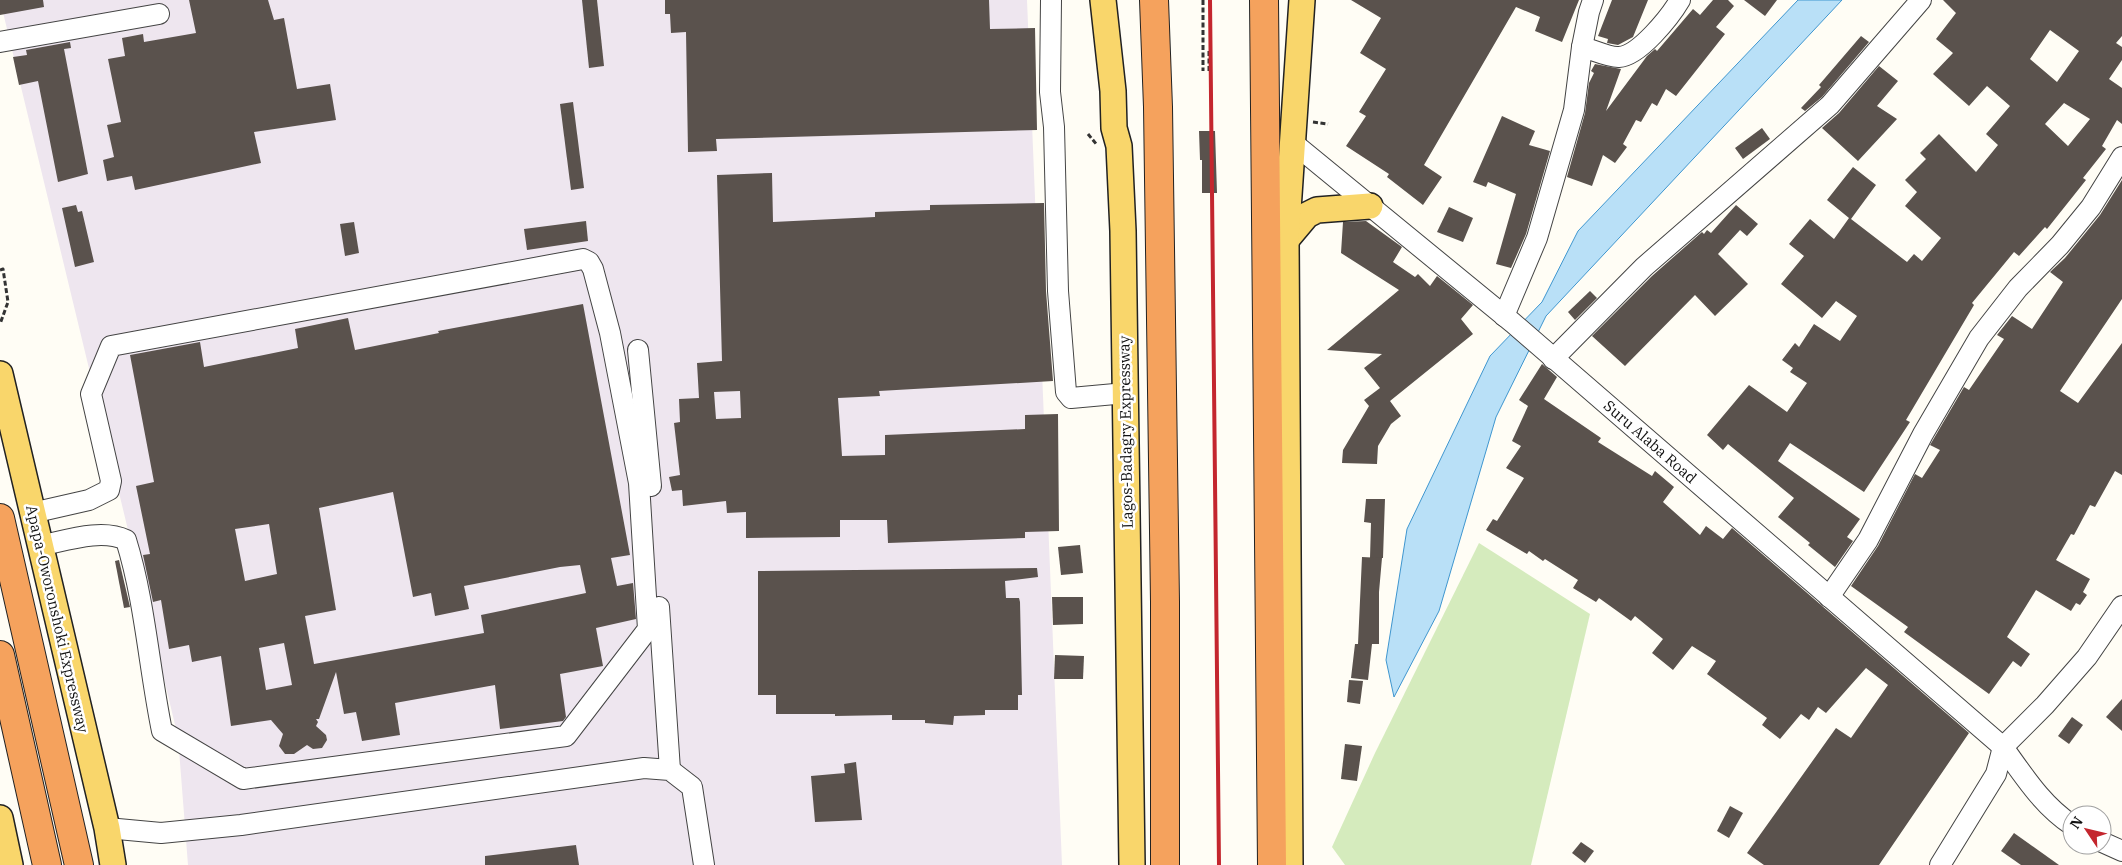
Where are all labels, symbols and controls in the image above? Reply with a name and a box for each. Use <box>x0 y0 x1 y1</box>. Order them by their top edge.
street label: Lagos-Badagry Expressway <box>1114 335 1137 529</box>
street label: Suru Alaba Road <box>1600 396 1701 487</box>
street label: Apapa-Oworonshoki Expressway <box>22 503 93 735</box>
north arrow <box>2062 805 2112 855</box>
text: N <box>2066 813 2087 832</box>

